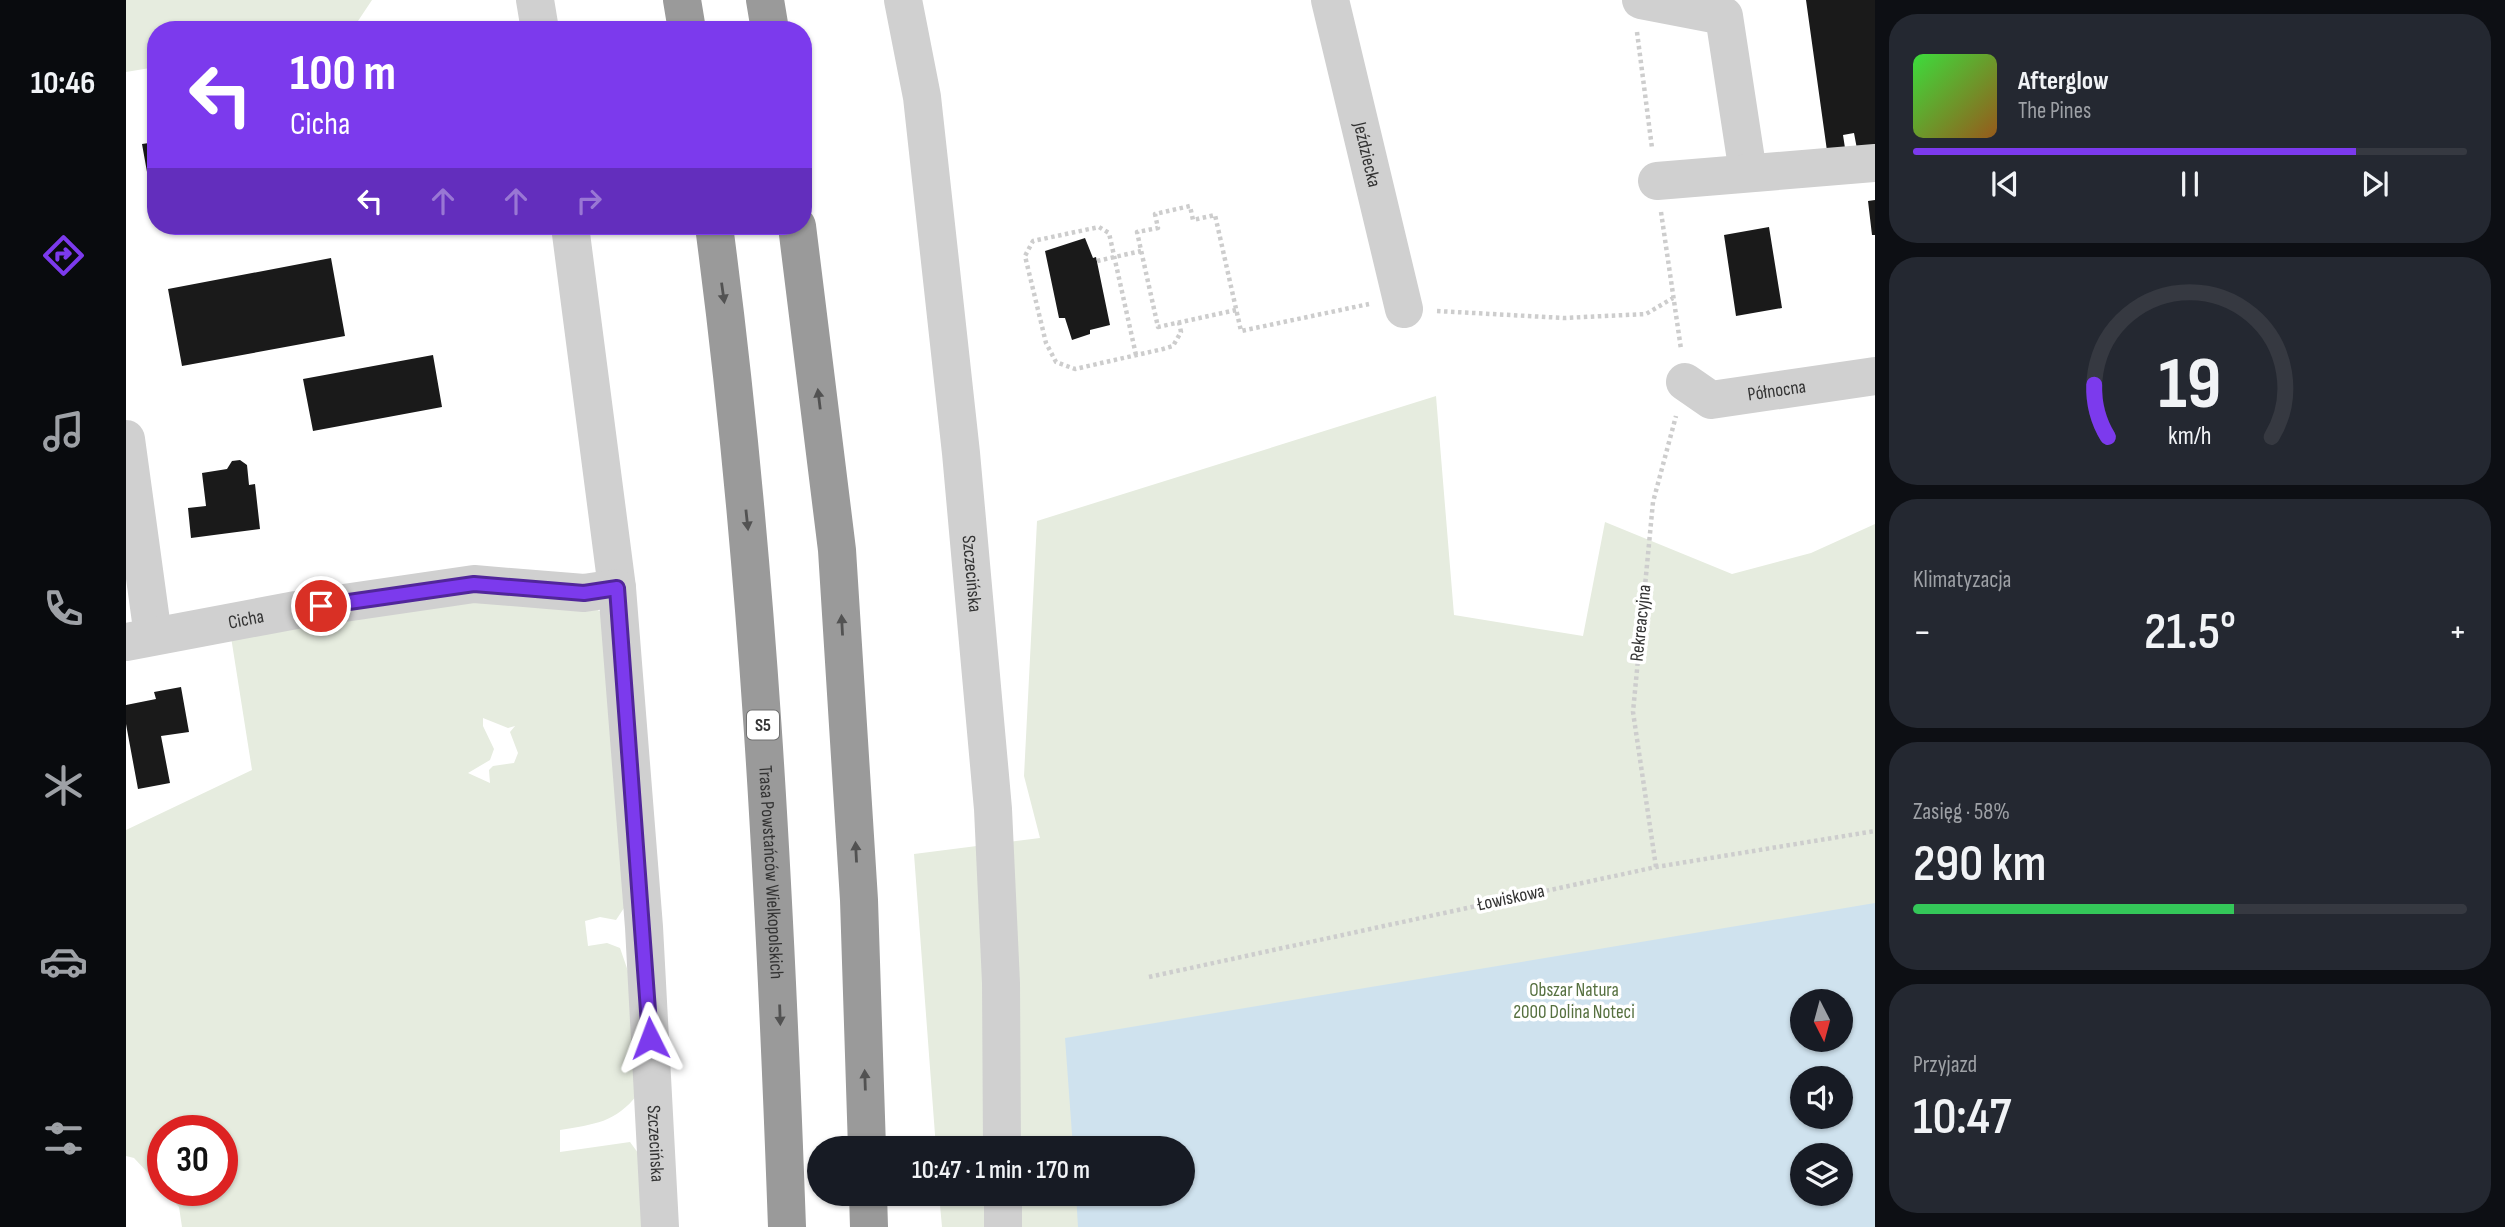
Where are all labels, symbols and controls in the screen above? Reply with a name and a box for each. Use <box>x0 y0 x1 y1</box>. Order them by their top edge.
text: 100 m <box>290 45 396 104</box>
icon: left <box>175 49 266 140</box>
text: 10:46 <box>31 64 95 103</box>
text: Afterglow <box>2018 66 2109 97</box>
text: The Pines <box>2018 97 2091 125</box>
text: Cicha <box>290 105 350 144</box>
street label: Jeździecka <box>1348 119 1386 190</box>
icon: previous <box>1986 165 2024 203</box>
icon: pause <box>2171 165 2209 203</box>
icon: next <box>2356 165 2394 203</box>
icon: left <box>351 182 389 220</box>
icon: ahead <box>424 182 462 220</box>
icon: ahead <box>497 182 535 220</box>
icon: right <box>570 182 608 220</box>
icon: directions <box>39 231 88 280</box>
one-way arrow <box>717 283 728 305</box>
text: 19 <box>2158 341 2222 429</box>
street label: Północna <box>1746 375 1807 406</box>
one-way arrow <box>814 388 825 410</box>
icon: music <box>39 407 88 456</box>
text: km/h <box>2168 421 2212 452</box>
one-way arrow <box>742 509 753 531</box>
street label: Szczecińska <box>957 534 987 613</box>
text: Klimatyzacja <box>1913 566 2011 594</box>
pin <box>291 576 351 636</box>
street label: Rekreacyjna <box>1626 583 1656 663</box>
icon: phone <box>39 584 88 633</box>
icon: arrive <box>302 587 340 625</box>
text: 21.5° <box>2144 601 2236 664</box>
street label: Cicha <box>226 605 266 634</box>
text: − <box>1913 610 1932 655</box>
text: + <box>2448 610 2467 655</box>
one-way arrow <box>836 614 847 636</box>
road number: S5 <box>747 710 779 740</box>
icon: climate <box>39 761 88 810</box>
street label: Trasa Powstańców Wielkopolskich <box>754 765 788 980</box>
text: Zasięg · 58% <box>1913 798 2010 826</box>
text: 290 km <box>1913 833 2047 896</box>
one-way arrow <box>850 841 861 863</box>
street label: Łowiskowa <box>1474 880 1547 917</box>
icon: car <box>39 937 88 986</box>
park label: Obszar Natura 2000 Dolina Noteci <box>1513 979 1635 1024</box>
north arrow <box>1790 989 1853 1052</box>
map controls <box>1790 989 1853 1206</box>
position arrow <box>613 1001 687 1075</box>
one-way arrow <box>774 1005 785 1027</box>
text: Przyjazd <box>1913 1051 1977 1079</box>
button: sound <box>1790 1066 1853 1129</box>
one-way arrow <box>859 1069 870 1091</box>
text: 10:47 <box>1913 1086 2011 1149</box>
street label: Szczecińska <box>642 1104 669 1183</box>
icon: filters <box>39 1114 88 1163</box>
speed limit sign: 30 <box>147 1115 238 1206</box>
button: layers <box>1790 1143 1853 1206</box>
text: 10:47 · 1 min · 170 m <box>912 1155 1090 1186</box>

